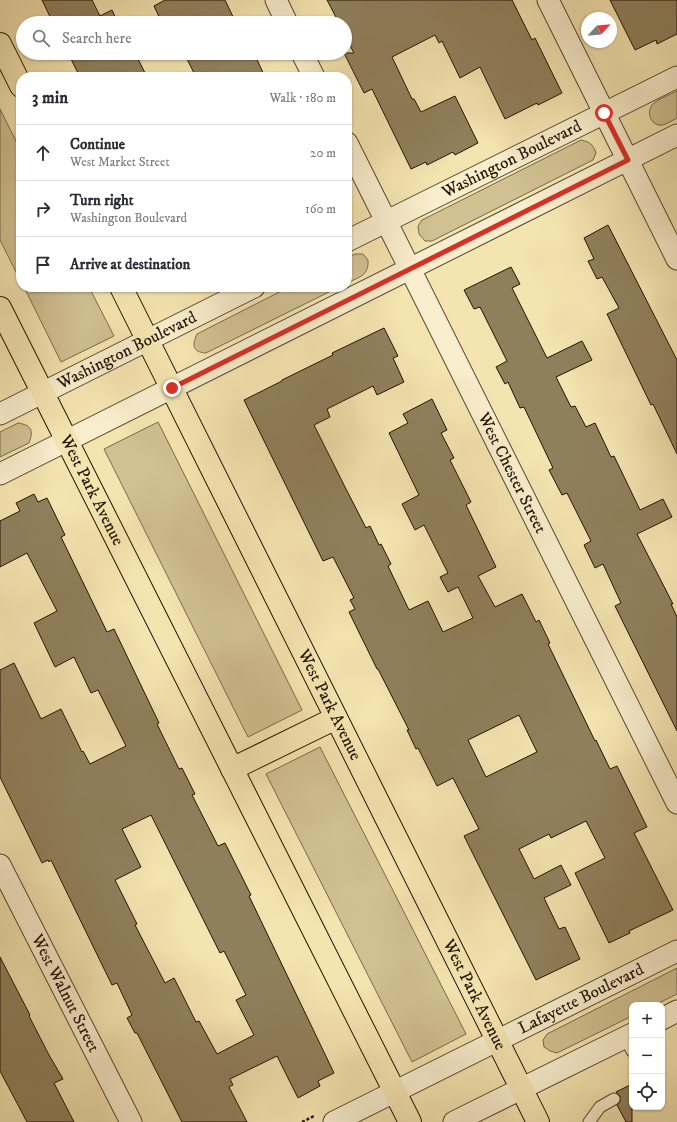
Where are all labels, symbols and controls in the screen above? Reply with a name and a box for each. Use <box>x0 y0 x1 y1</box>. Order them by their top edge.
north arrow <box>581 12 617 48</box>
search box <box>16 16 352 60</box>
icon: search <box>30 27 52 49</box>
text: Search here <box>62 29 131 48</box>
text: 3 min <box>32 87 68 109</box>
text: Walk · 180 m <box>269 90 336 106</box>
route start <box>595 104 613 122</box>
street label: Washington Boulevard <box>437 115 586 203</box>
text: Continue <box>70 135 125 154</box>
icon: ahead <box>32 142 54 164</box>
text: 20 m <box>310 145 336 161</box>
text: West Market Street <box>70 154 170 170</box>
text: Turn right <box>70 191 133 210</box>
icon: right <box>32 198 54 220</box>
text: 160 m <box>305 201 336 217</box>
text: Washington Boulevard <box>70 210 187 226</box>
icon: arrive <box>32 254 54 276</box>
text: Arrive at destination <box>70 255 190 274</box>
street label: Washington Boulevard <box>53 306 201 395</box>
route end <box>163 379 181 397</box>
street label: West Chester Street <box>472 408 552 538</box>
street label: West Park Avenue <box>54 430 129 549</box>
street label: West Park Avenue <box>292 645 367 764</box>
street label: West Walnut Street <box>26 930 105 1057</box>
street label: West Park Avenue <box>437 935 511 1054</box>
street label: Lafayette Boulevard <box>515 958 648 1039</box>
map controls <box>629 1002 665 1110</box>
button: + <box>629 1002 665 1038</box>
button: − <box>629 1038 665 1074</box>
button: locate <box>629 1074 665 1110</box>

